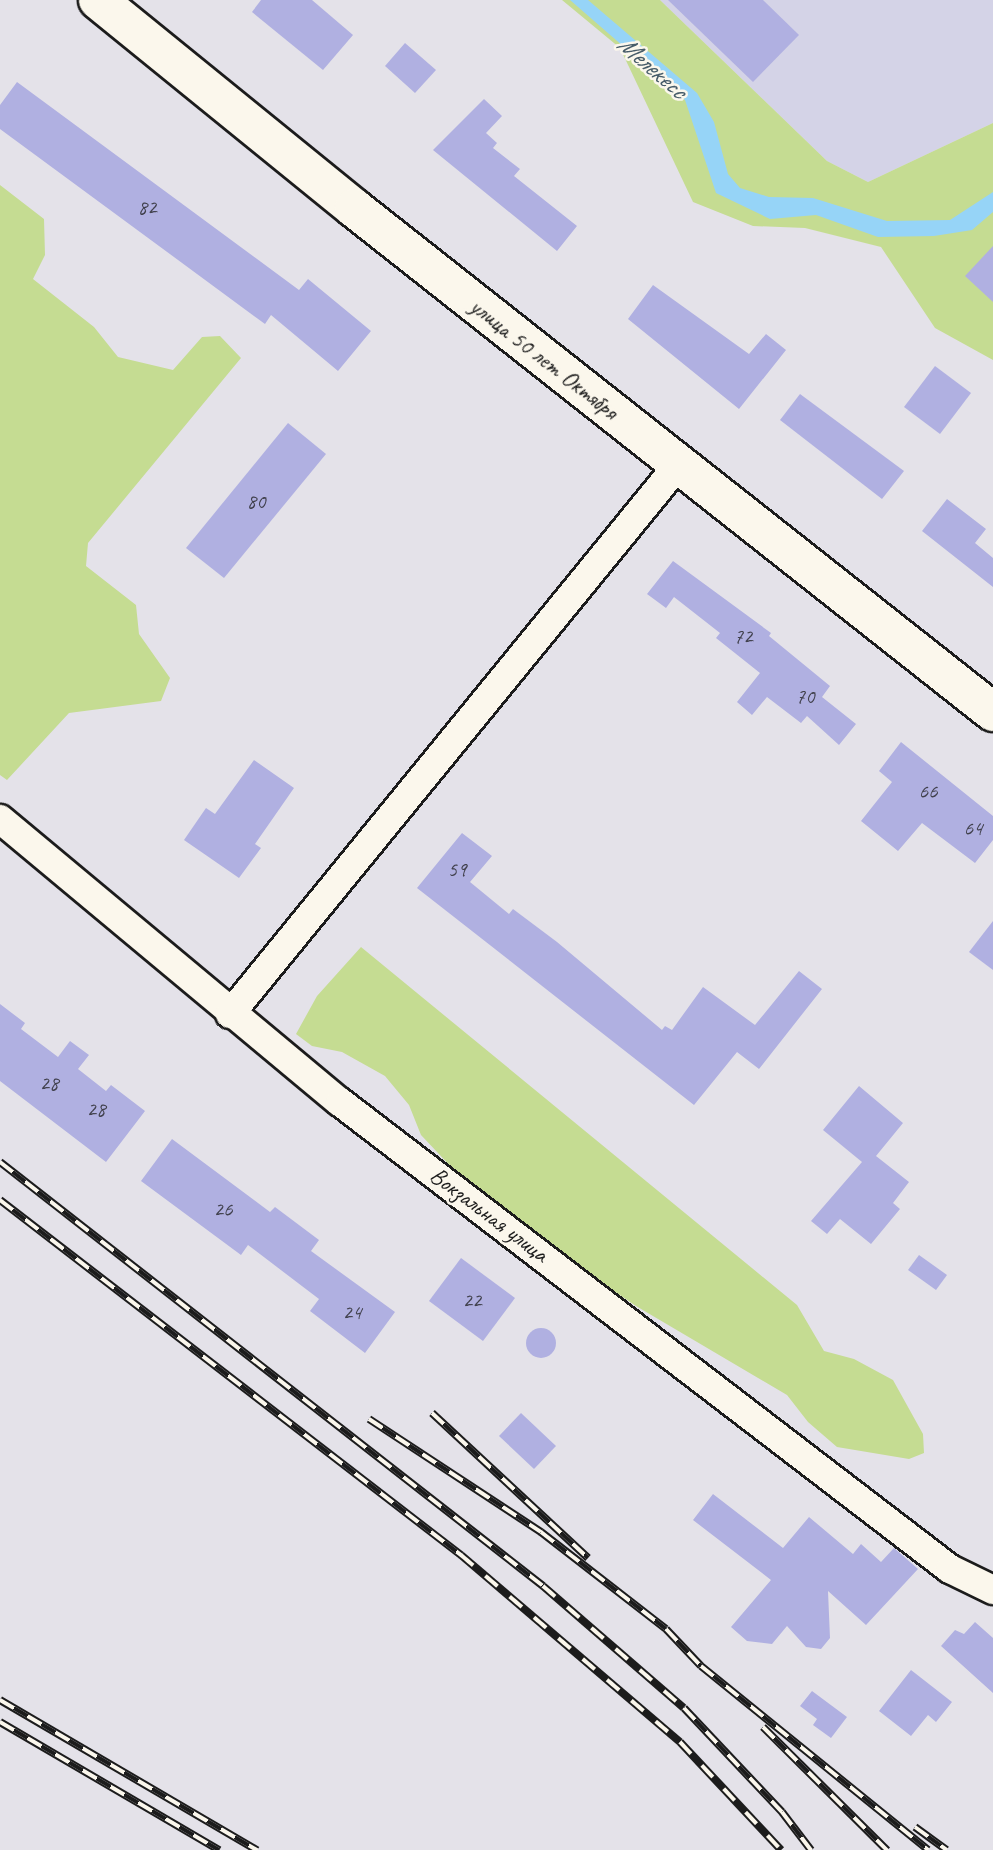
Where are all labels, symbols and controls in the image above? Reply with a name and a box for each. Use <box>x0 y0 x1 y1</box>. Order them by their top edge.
water label: Мелекесс <box>611 29 693 105</box>
house number: 82 <box>138 194 156 220</box>
street label: улица 50 лет Октября <box>463 291 625 427</box>
house number: 80 <box>247 488 265 514</box>
house number: 72 <box>734 623 752 649</box>
house number: 70 <box>796 683 814 709</box>
house number: 66 <box>919 778 937 804</box>
house number: 64 <box>964 815 982 841</box>
house number: 59 <box>448 856 466 882</box>
house number: 28 <box>40 1070 58 1096</box>
house number: 28 <box>87 1096 105 1122</box>
street label: Вокзальная улица <box>424 1161 554 1269</box>
house number: 26 <box>214 1196 232 1222</box>
house number: 22 <box>463 1287 481 1313</box>
house number: 24 <box>343 1299 361 1325</box>

